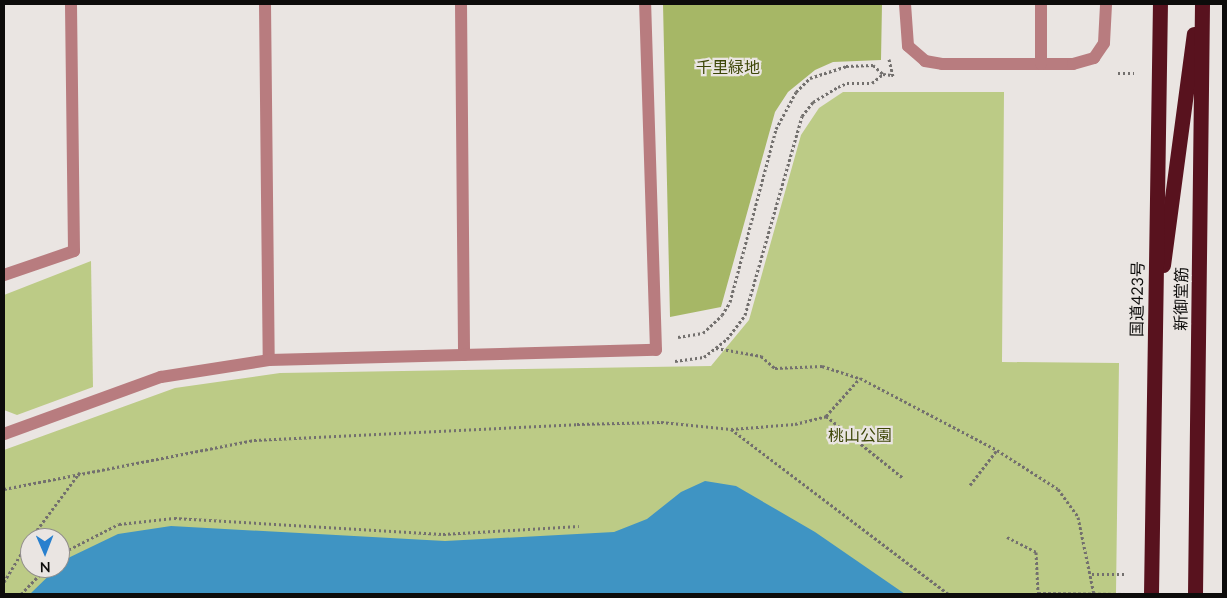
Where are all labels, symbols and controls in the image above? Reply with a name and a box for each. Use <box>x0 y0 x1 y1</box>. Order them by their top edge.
park label: 千里緑地 <box>696 57 760 77</box>
street label: 国道423号 <box>1127 261 1147 337</box>
street label: 新御堂筋 <box>1171 267 1191 331</box>
park label: 桃山公園 <box>828 425 892 445</box>
north arrow <box>20 528 70 578</box>
text: N <box>40 559 51 576</box>

